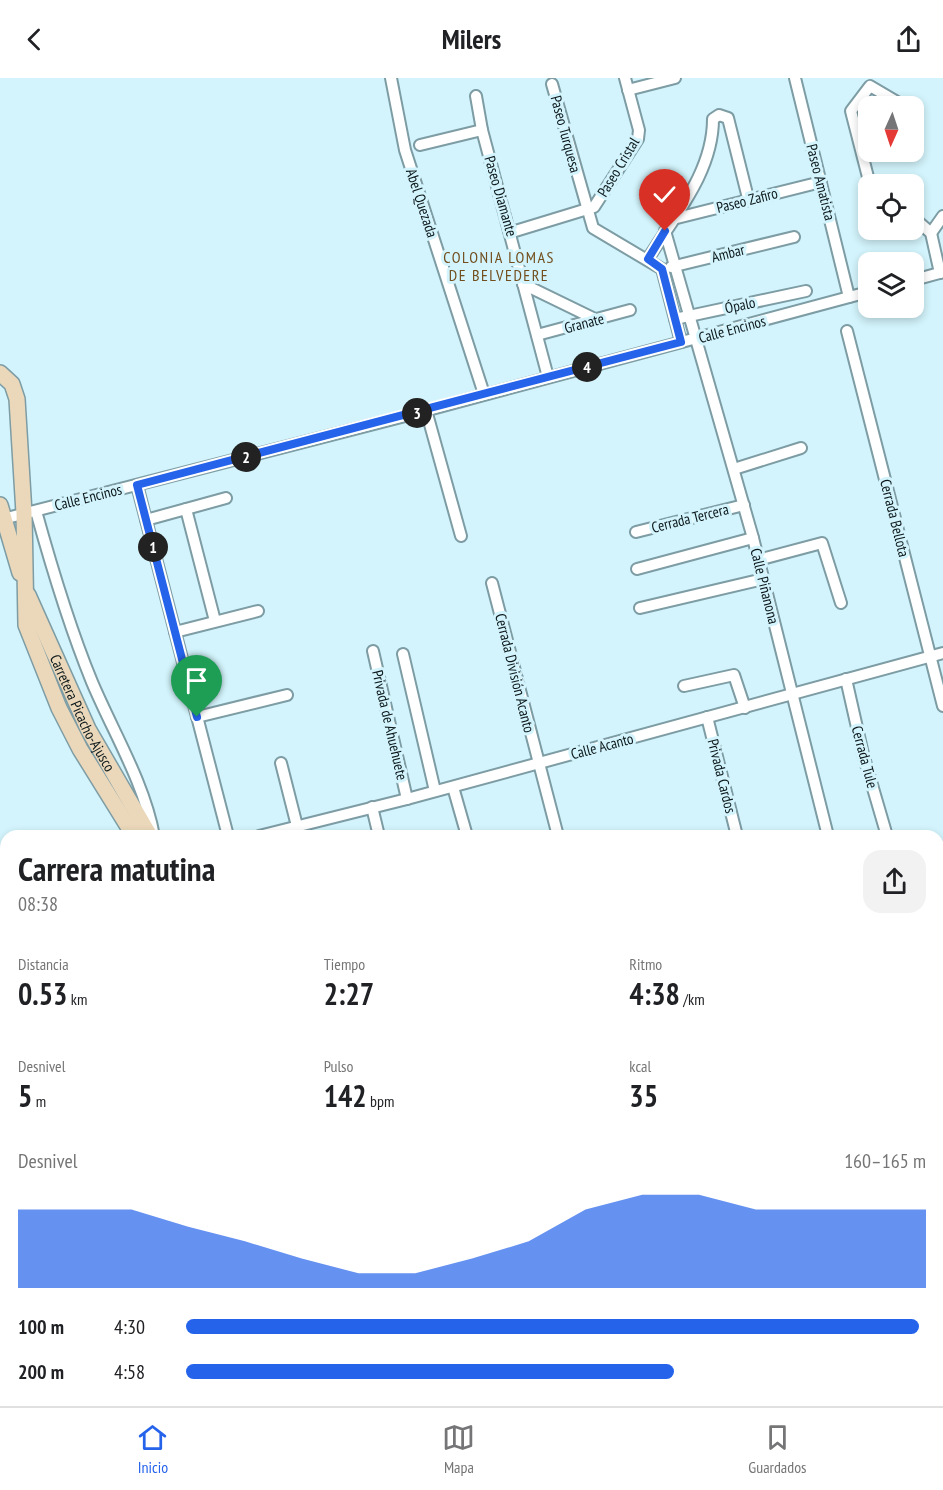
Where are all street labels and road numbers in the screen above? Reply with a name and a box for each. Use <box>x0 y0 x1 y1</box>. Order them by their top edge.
street label: Paseo Turquesa <box>547 93 585 175</box>
street label: Paseo Cristal <box>593 133 643 200</box>
street label: Paseo Amatista <box>802 142 840 222</box>
street label: Paseo Diamante <box>480 154 522 238</box>
street label: Abel Quezada <box>402 166 442 240</box>
street label: Paseo Zafiro <box>714 183 780 217</box>
street label: Ambar <box>709 240 747 266</box>
street label: Ópalo <box>723 293 757 317</box>
street label: Granate <box>562 309 606 337</box>
street label: Calle Encinos <box>696 311 768 347</box>
street label: Cerrada Bellota <box>876 477 914 559</box>
street label: Calle Encinos <box>52 479 124 515</box>
street label: Cerrada Tercera <box>649 499 731 537</box>
street label: Calle Piñanona <box>746 546 784 626</box>
street label: Cerrada División Acanto <box>491 611 539 735</box>
street label: Carretera Picacho-Ajusco <box>46 651 120 775</box>
street label: Privada de Ahuehuete <box>368 668 412 782</box>
street label: Cerrada Tule <box>848 724 882 790</box>
street label: Calle Acanto <box>569 729 635 763</box>
street label: Privada Cardos <box>704 737 740 815</box>

